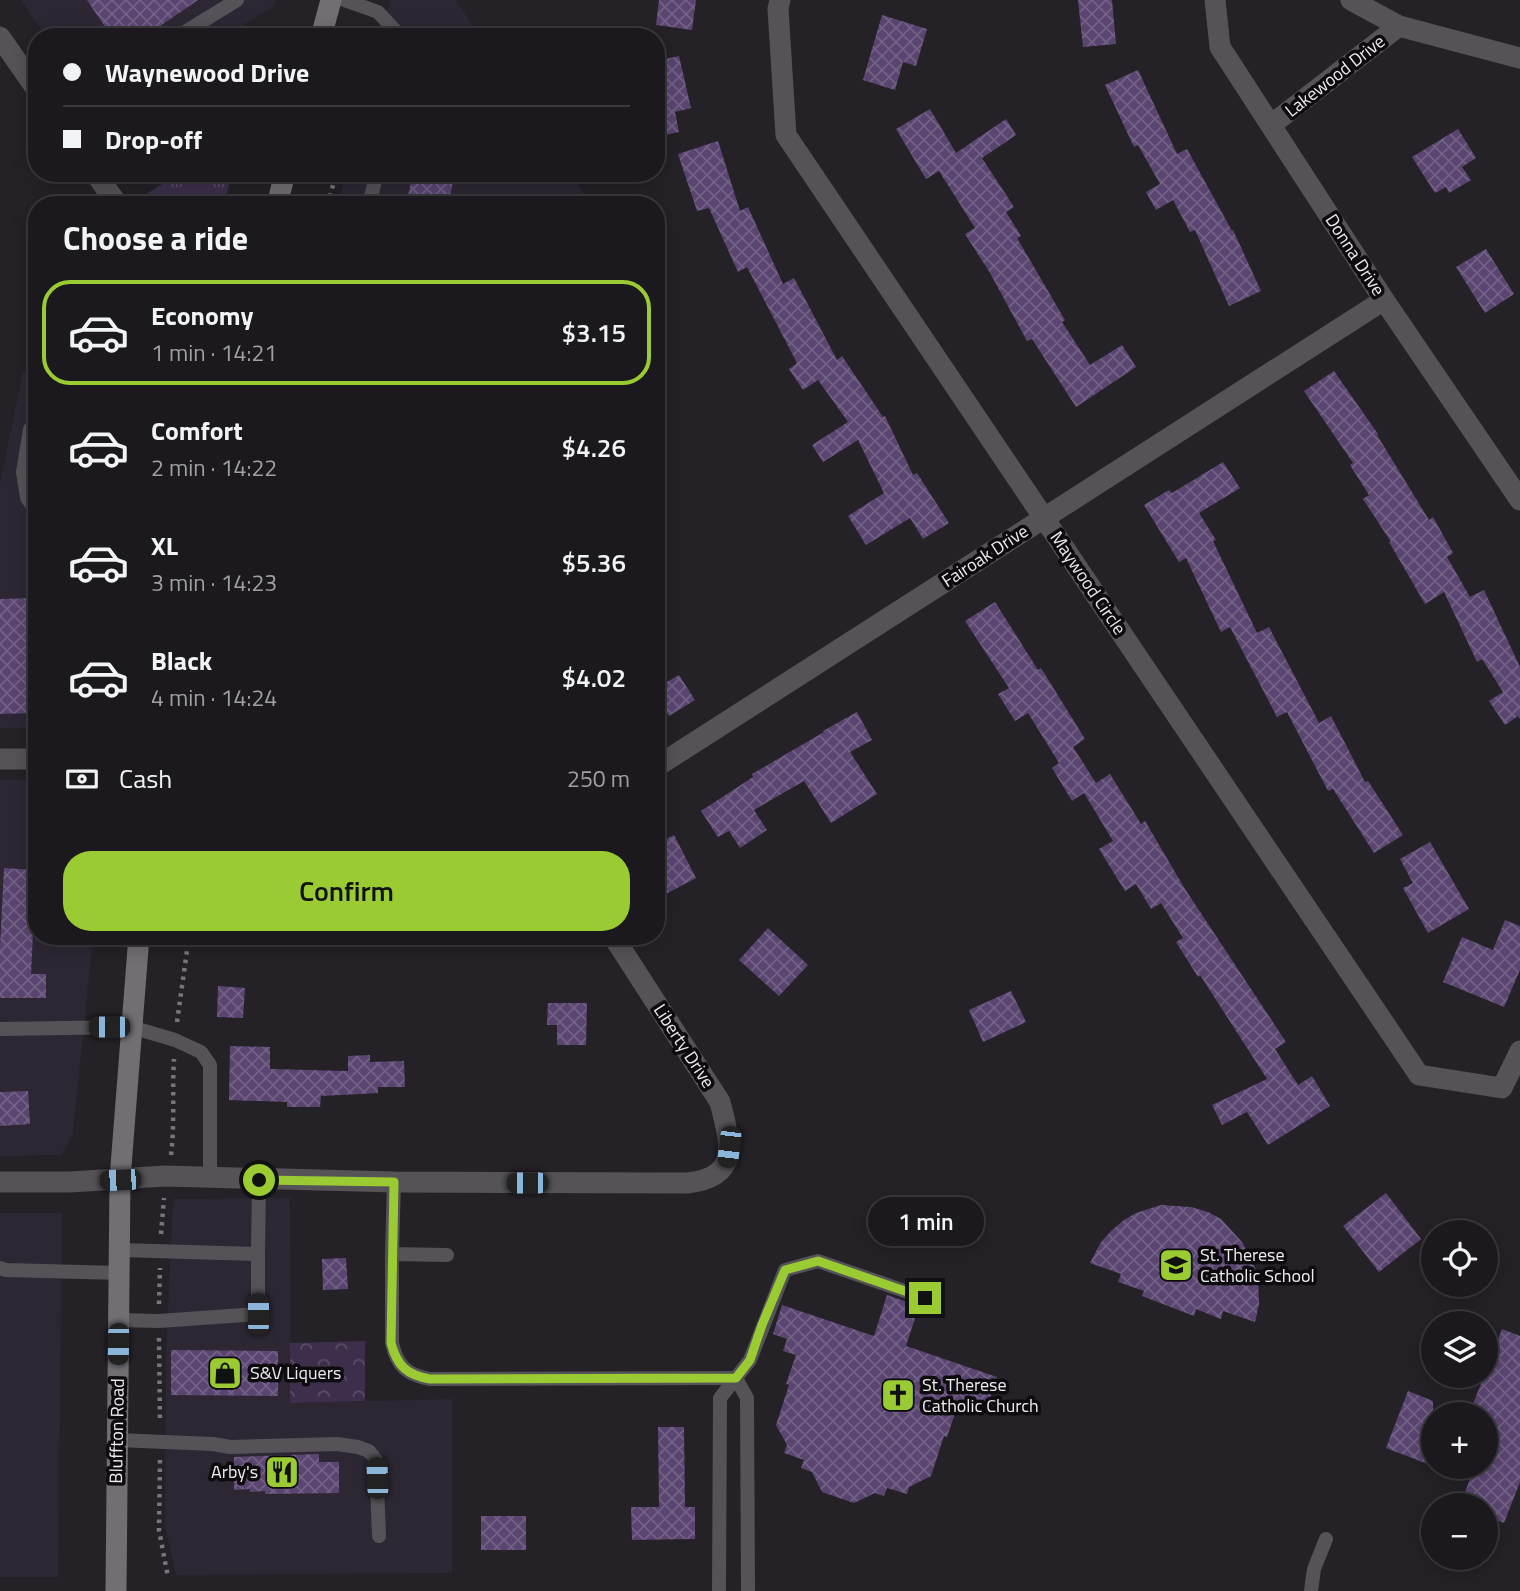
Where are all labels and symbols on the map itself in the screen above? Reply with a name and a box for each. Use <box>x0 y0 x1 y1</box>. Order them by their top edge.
street label: Lakewood Drive <box>1279 28 1390 123</box>
street label: Donna Drive <box>1319 208 1392 301</box>
street label: Fairoak Drive <box>936 517 1033 594</box>
street label: Maywood Circle <box>1044 526 1133 640</box>
street label: Liberty Drive <box>647 998 722 1093</box>
car <box>89 1017 131 1038</box>
car <box>717 1125 742 1169</box>
route start <box>243 1164 275 1196</box>
car <box>99 1169 142 1191</box>
car <box>507 1173 549 1194</box>
callout: 1 min <box>867 1196 983 1246</box>
place label: St. Therese Catholic School <box>1200 1241 1315 1289</box>
school or university icon: St. Therese Catholic School <box>1157 1246 1195 1284</box>
route end <box>909 1282 941 1314</box>
car <box>248 1293 269 1335</box>
car <box>108 1323 129 1365</box>
shop icon: S&V Liquers <box>206 1354 244 1392</box>
place label: S&V Liquers <box>250 1359 341 1386</box>
place label: St. Therese Catholic Church <box>922 1371 1039 1419</box>
church icon: St. Therese Catholic Church <box>879 1376 917 1414</box>
street label: Bluffton Road <box>102 1378 131 1484</box>
restaurant icon: Arby's <box>263 1453 301 1491</box>
car <box>366 1457 389 1499</box>
place label: Arby's <box>211 1458 258 1485</box>

